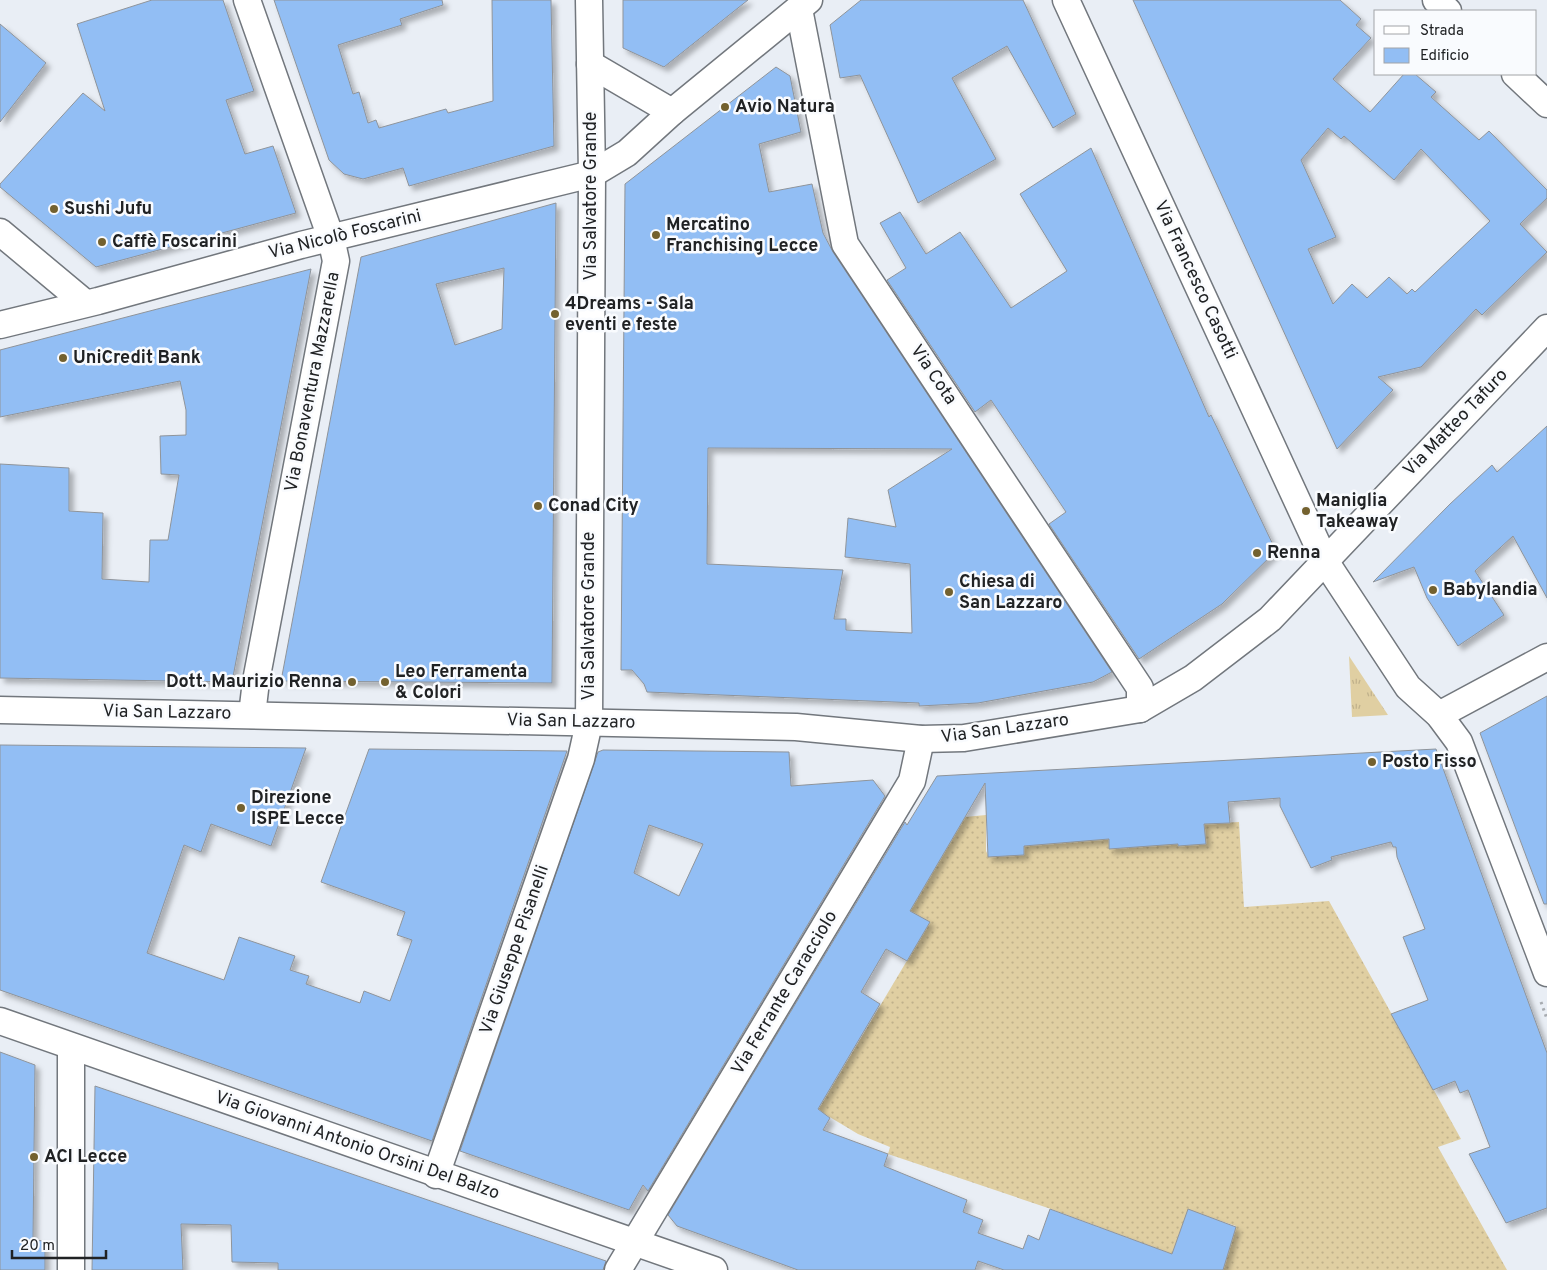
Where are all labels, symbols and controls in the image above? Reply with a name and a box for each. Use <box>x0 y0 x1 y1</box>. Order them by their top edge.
legend <box>1374 10 1537 75</box>
text: Strada <box>1420 22 1464 41</box>
text: Edificio <box>1420 47 1469 66</box>
place label: Avio Natura <box>735 96 835 119</box>
marker: Avio Natura <box>719 101 731 113</box>
street label: Via Salvatore Grande <box>580 111 603 281</box>
street label: Via Francesco Casotti <box>1148 197 1242 363</box>
place label: Sushi Jufu <box>64 198 152 221</box>
marker: Sushi Jufu <box>48 203 60 215</box>
street label: Via Nicolò Foscarini <box>266 205 424 265</box>
place label: Mercatino Franchising Lecce <box>666 214 818 258</box>
marker: Mercatino Franchising Lecce <box>650 229 662 241</box>
place label: Caffè Foscarini <box>112 231 237 254</box>
marker: Caffè Foscarini <box>96 236 108 248</box>
street label: Via Bonaventura Mazzarella <box>280 270 346 494</box>
place label: 4Dreams - Sala eventi e feste <box>565 293 694 337</box>
marker: 4Dreams - Sala eventi e feste <box>549 308 561 320</box>
street label: Via Cota <box>905 341 961 409</box>
place label: UniCredit Bank <box>73 347 201 370</box>
marker: UniCredit Bank <box>57 352 69 364</box>
street label: Via Matteo Tafuro <box>1399 364 1513 482</box>
place label: Maniglia Takeaway <box>1316 490 1399 534</box>
place label: Conad City <box>548 495 639 518</box>
marker: Conad City <box>532 500 544 512</box>
marker: Maniglia Takeaway <box>1300 505 1312 517</box>
street label: Via Salvatore Grande <box>578 531 601 701</box>
place label: Renna <box>1267 542 1320 565</box>
marker: Renna <box>1251 547 1263 559</box>
place label: Chiesa di San Lazzaro <box>959 571 1062 615</box>
place label: Babylandia <box>1443 579 1538 602</box>
marker: Babylandia <box>1427 584 1439 596</box>
marker: Chiesa di San Lazzaro <box>943 586 955 598</box>
place label: Leo Ferramenta & Colori <box>395 661 527 705</box>
place label: Dott. Maurizio Renna <box>166 671 342 694</box>
marker: Dott. Maurizio Renna <box>346 676 358 688</box>
marker: Leo Ferramenta & Colori <box>379 676 391 688</box>
street label: Via San Lazzaro <box>102 700 232 726</box>
street label: Via San Lazzaro <box>506 709 636 735</box>
street label: Via San Lazzaro <box>940 709 1070 749</box>
place label: Posto Fisso <box>1382 751 1477 774</box>
marker: Posto Fisso <box>1366 756 1378 768</box>
place label: Direzione ISPE Lecce <box>251 787 345 831</box>
marker: Direzione ISPE Lecce <box>235 802 247 814</box>
street label: Via Giuseppe Pisanelli <box>475 862 555 1038</box>
street label: Via Ferrante Caracciolo <box>727 907 843 1079</box>
street label: Via Giovanni Antonio Orsini Del Balzo <box>212 1086 502 1206</box>
place label: ACI Lecce <box>44 1146 127 1169</box>
marker: ACI Lecce <box>28 1151 40 1163</box>
scale bar <box>12 1228 106 1260</box>
text: 20 m <box>20 1237 55 1256</box>

